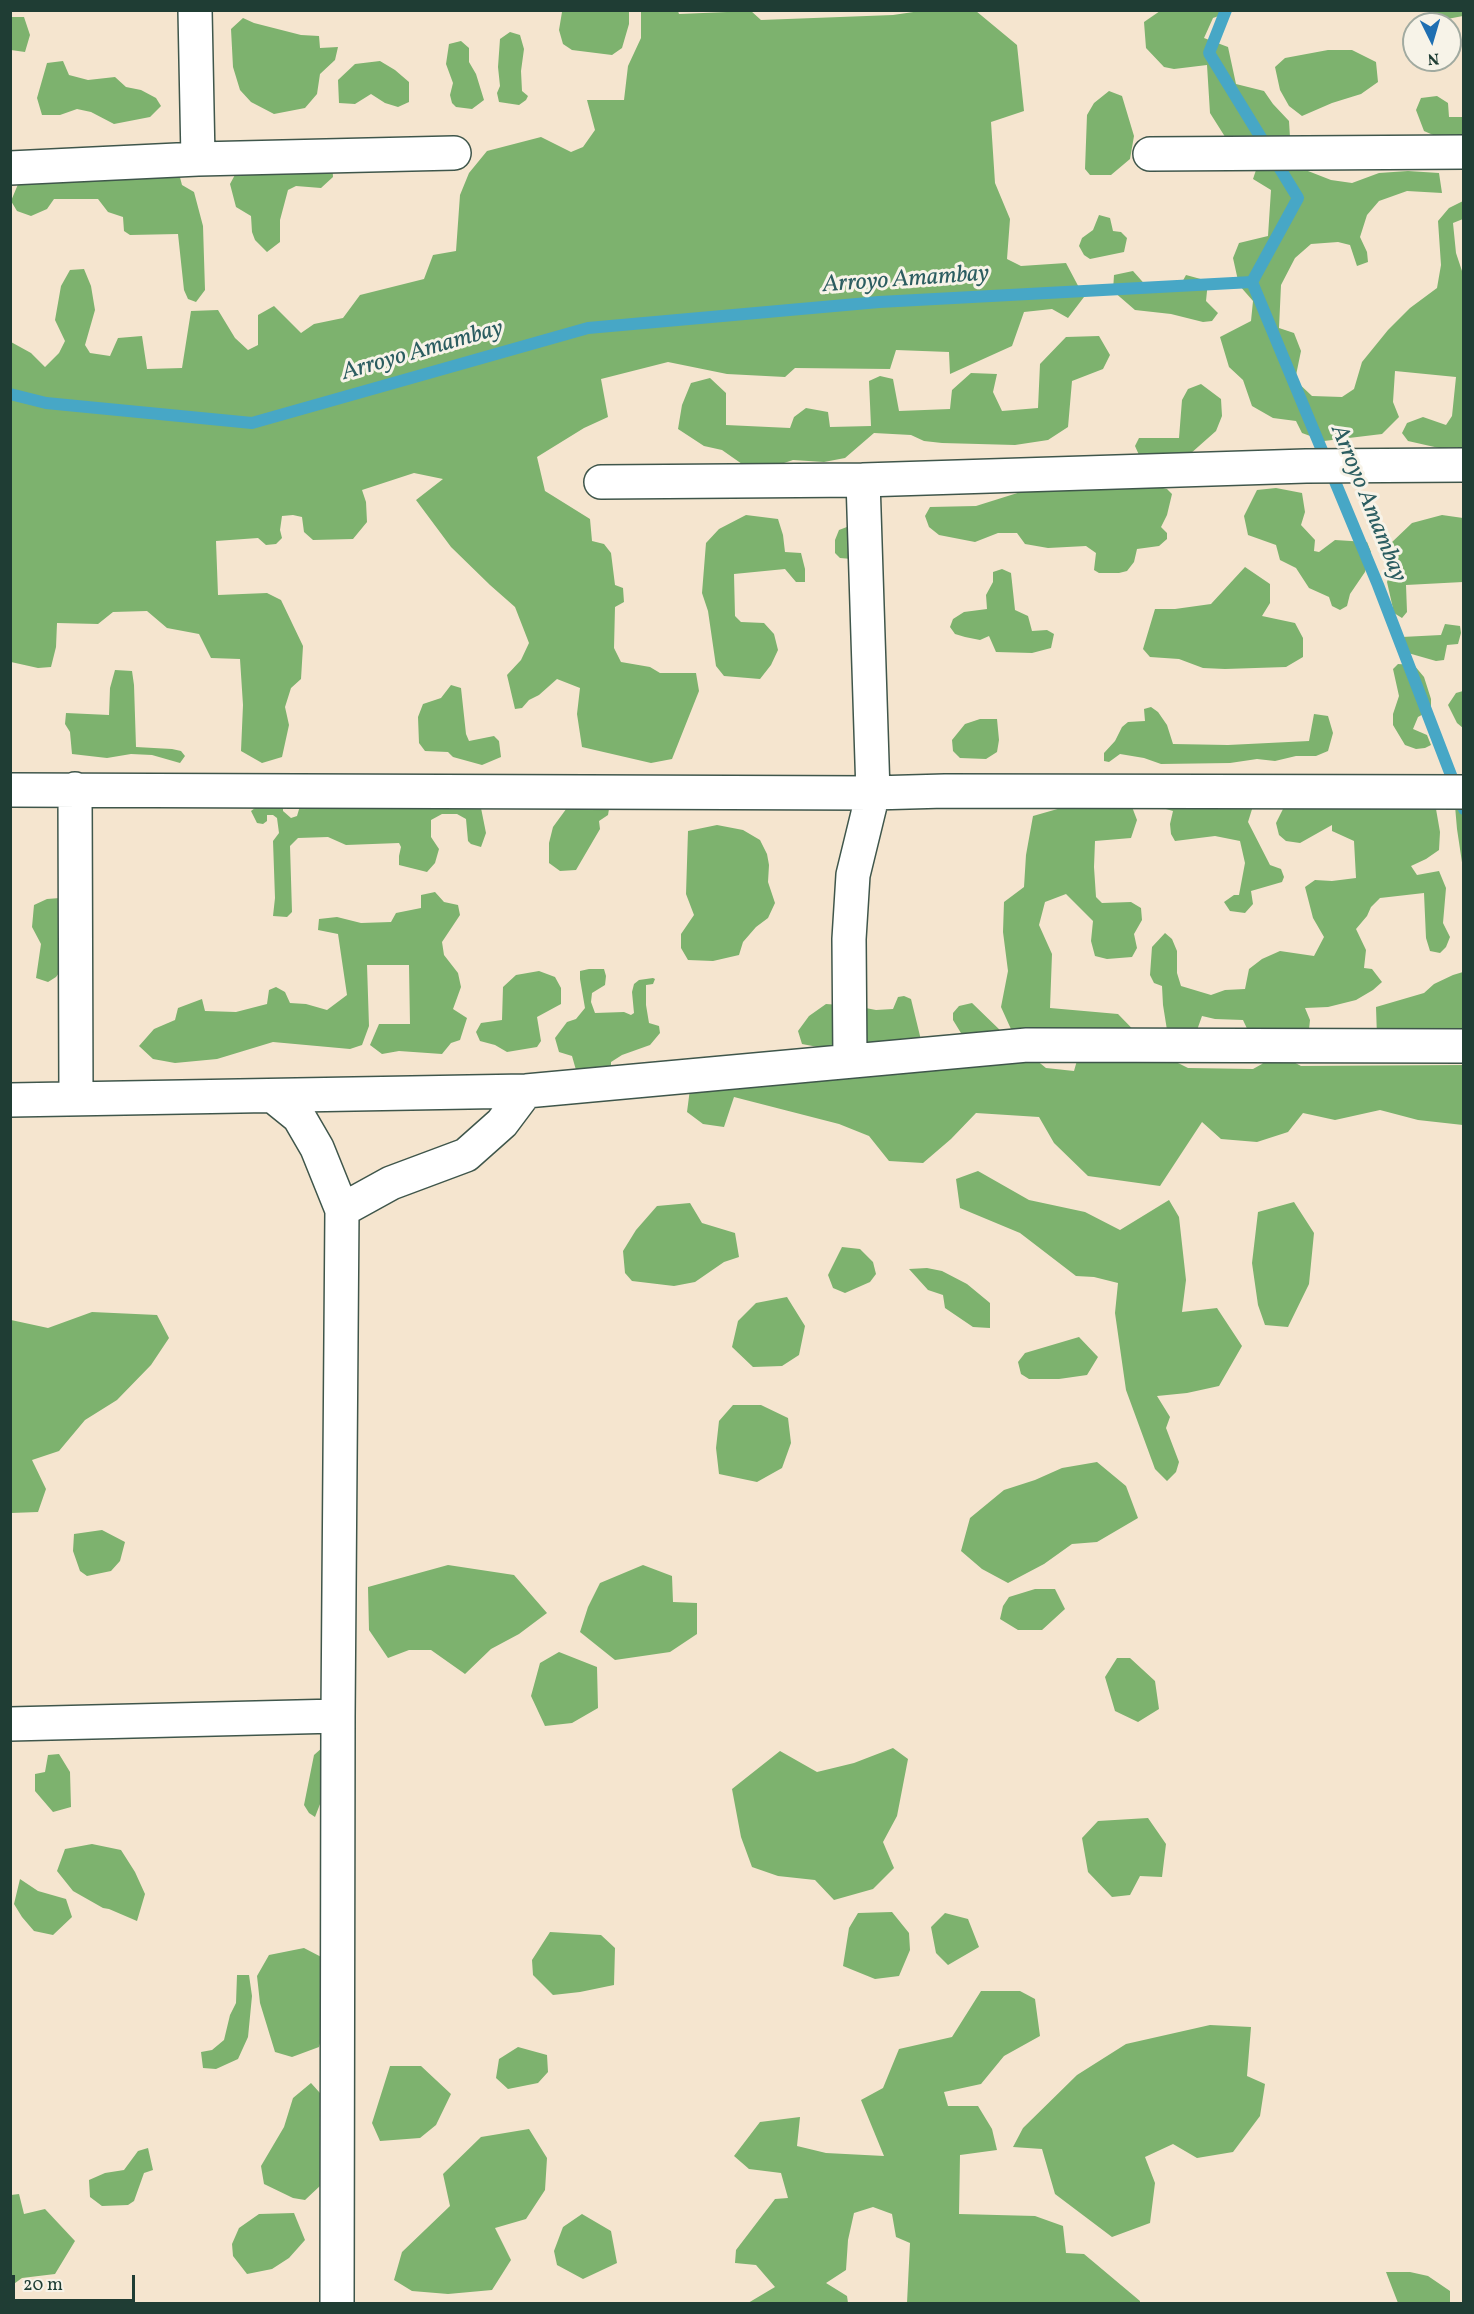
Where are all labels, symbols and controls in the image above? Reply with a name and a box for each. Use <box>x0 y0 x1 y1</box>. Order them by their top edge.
north arrow <box>1402 12 1462 72</box>
text: N <box>1427 46 1440 69</box>
water label: Arroyo Amambay <box>822 261 990 301</box>
water label: Arroyo Amambay <box>339 315 507 389</box>
water label: Arroyo Amambay <box>1322 421 1412 587</box>
scale bar <box>15 2263 138 2301</box>
text: 20 m <box>23 2273 63 2298</box>

